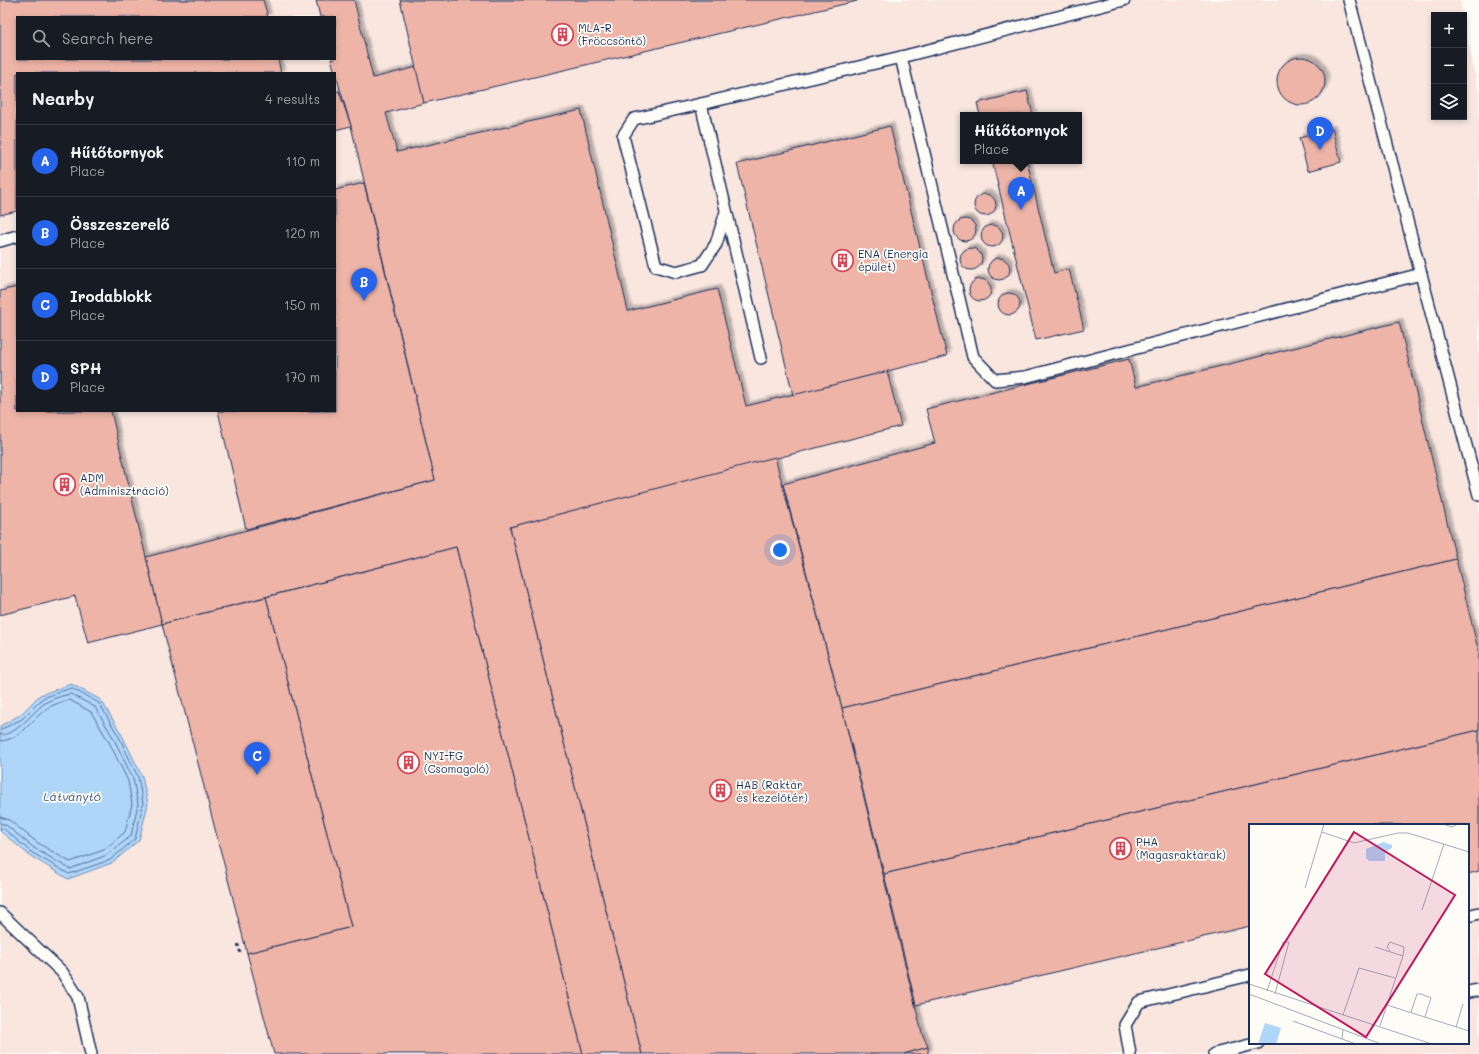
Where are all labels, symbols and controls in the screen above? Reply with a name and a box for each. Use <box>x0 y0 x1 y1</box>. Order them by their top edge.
map controls <box>1431 12 1467 120</box>
button: + <box>1431 12 1467 48</box>
search box <box>16 16 336 60</box>
place label: MLA-R (Fröccsöntő) <box>578 20 646 48</box>
building icon: MLA-R (Fröccsöntő) <box>550 21 576 47</box>
icon: search <box>30 27 52 49</box>
text: Search here <box>62 28 153 48</box>
button: − <box>1431 48 1467 84</box>
button: layers <box>1431 84 1467 120</box>
text: Nearby <box>32 87 94 109</box>
text: 4 results <box>265 90 320 107</box>
popup <box>960 112 1082 164</box>
pin: D <box>1307 117 1333 150</box>
text: Hűtőtornyok <box>974 120 1068 140</box>
text: Place <box>974 140 1009 157</box>
text: Hűtőtornyok <box>70 142 164 162</box>
text: A <box>40 152 50 169</box>
text: 110 m <box>286 152 320 169</box>
text: Place <box>70 162 105 179</box>
pin: A <box>1008 177 1034 210</box>
text: Összeszerelő <box>70 214 170 234</box>
text: B <box>41 224 49 241</box>
text: 120 m <box>284 224 320 241</box>
text: Place <box>70 234 105 251</box>
place label: ENA (Energia épület) <box>858 246 929 274</box>
building icon: ENA (Energia épület) <box>829 247 855 273</box>
pin: B <box>351 268 377 301</box>
text: Irodablokk <box>70 286 152 306</box>
text: C <box>40 296 50 313</box>
text: 150 m <box>284 296 320 313</box>
text: Place <box>70 306 105 323</box>
text: SPH <box>70 358 102 378</box>
text: D <box>40 368 50 385</box>
text: 170 m <box>284 368 320 385</box>
text: Place <box>70 378 105 395</box>
place label: ADM (Adminisztráció) <box>80 470 169 498</box>
building icon: ADM (Adminisztráció) <box>51 471 77 497</box>
your location <box>770 540 790 560</box>
pin: C <box>244 742 270 775</box>
place label: NYI-FG (Csomagoló) <box>424 748 489 776</box>
building icon: NYI-FG (Csomagoló) <box>396 749 422 775</box>
place label: HAB (Raktár és kezelőtér) <box>736 777 808 805</box>
building icon: HAB (Raktár és kezelőtér) <box>707 778 733 804</box>
water label: Látványtó <box>43 788 101 804</box>
inset map <box>1249 824 1469 1044</box>
place label: PHA (Magasraktárak) <box>1136 834 1226 862</box>
building icon: PHA (Magasraktárak) <box>1108 835 1134 861</box>

